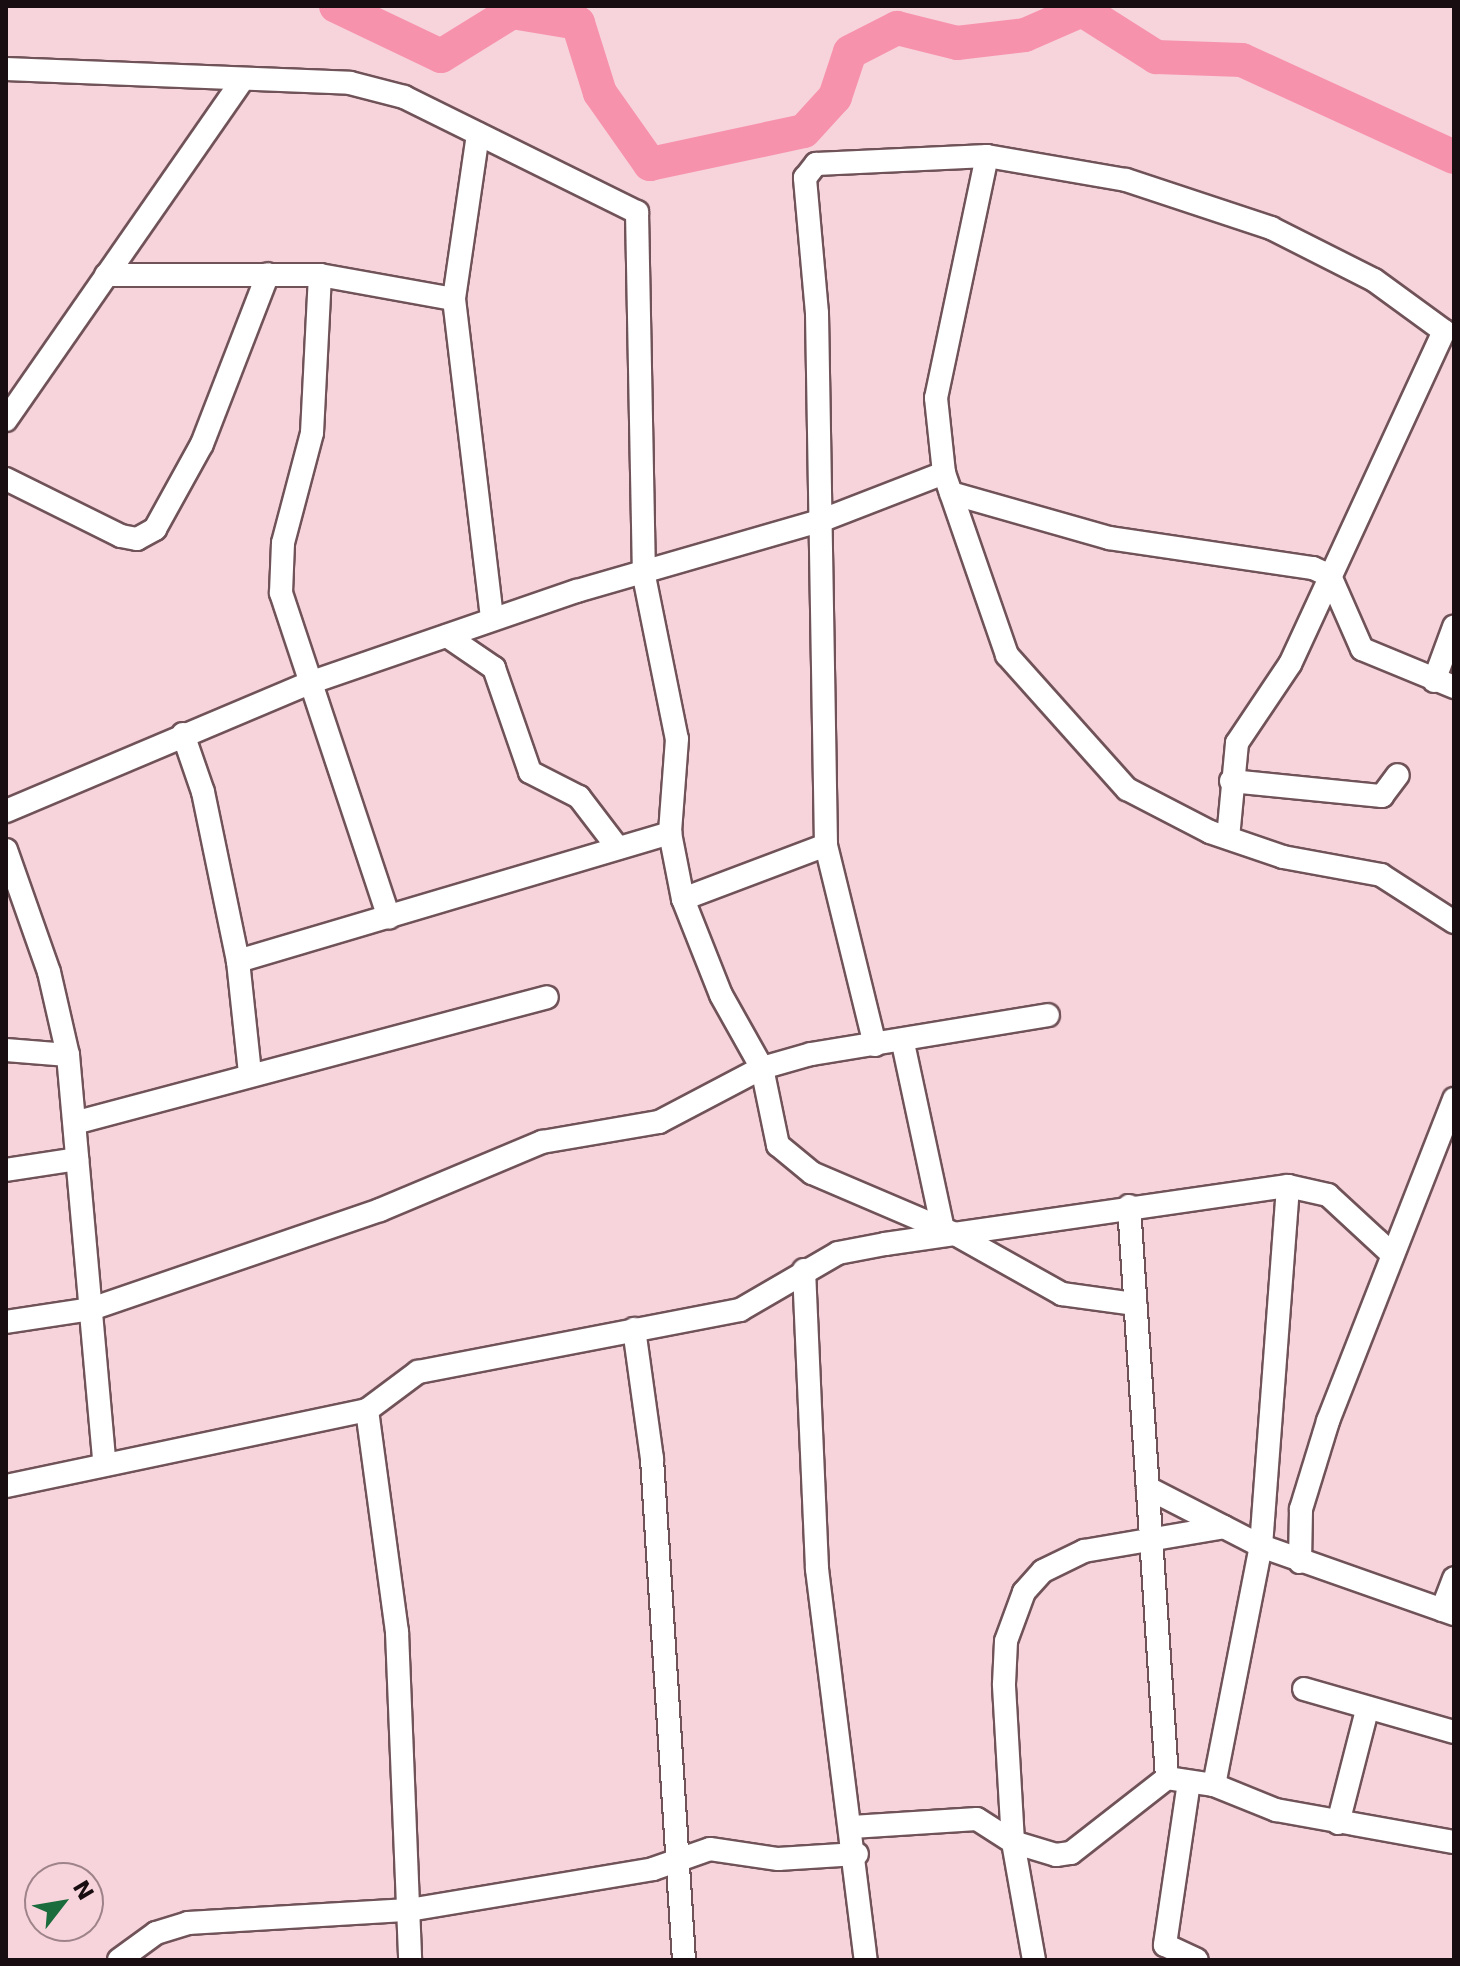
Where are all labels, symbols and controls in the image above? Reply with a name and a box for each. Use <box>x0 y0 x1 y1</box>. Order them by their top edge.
north arrow <box>24 1862 104 1942</box>
text: N <box>68 1876 99 1905</box>

